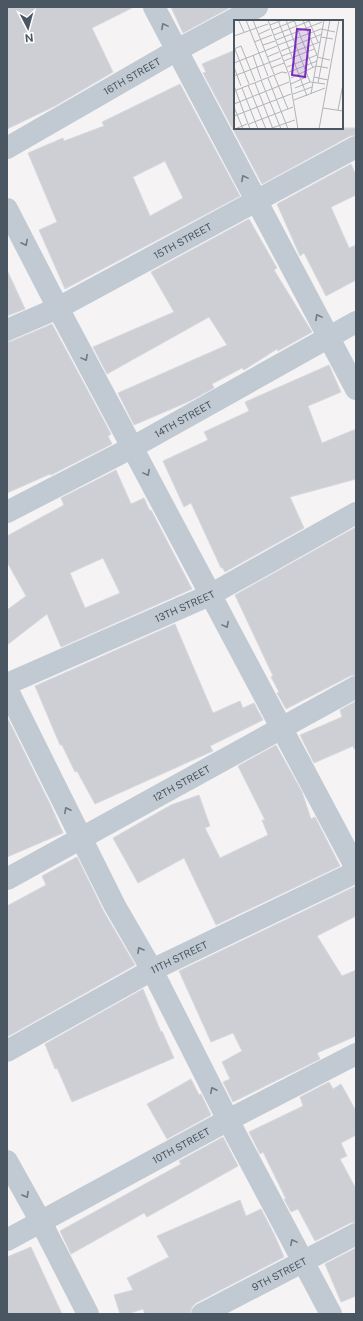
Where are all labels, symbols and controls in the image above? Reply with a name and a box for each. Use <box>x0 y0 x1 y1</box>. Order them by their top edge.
north arrow <box>8 8 48 48</box>
inset map <box>234 20 343 129</box>
one-way arrow <box>161 23 169 30</box>
text: N <box>24 32 34 44</box>
street label: 16TH STREET <box>101 55 163 97</box>
one-way arrow <box>242 175 249 182</box>
street label: 15TH STREET <box>151 220 214 261</box>
one-way arrow <box>20 239 28 247</box>
one-way arrow <box>316 314 323 322</box>
one-way arrow <box>81 354 88 362</box>
street label: 14TH STREET <box>152 398 214 440</box>
one-way arrow <box>142 469 150 476</box>
street label: 13TH STREET <box>153 588 217 625</box>
one-way arrow <box>222 621 229 629</box>
street label: 12TH STREET <box>150 762 212 804</box>
one-way arrow <box>65 807 72 814</box>
street label: 11TH STREET <box>148 938 210 976</box>
one-way arrow <box>138 947 145 954</box>
one-way arrow <box>210 1087 218 1094</box>
street label: 10TH STREET <box>150 1125 212 1166</box>
one-way arrow <box>21 1191 28 1198</box>
one-way arrow <box>291 1239 298 1247</box>
street label: 9TH STREET <box>250 1255 309 1293</box>

